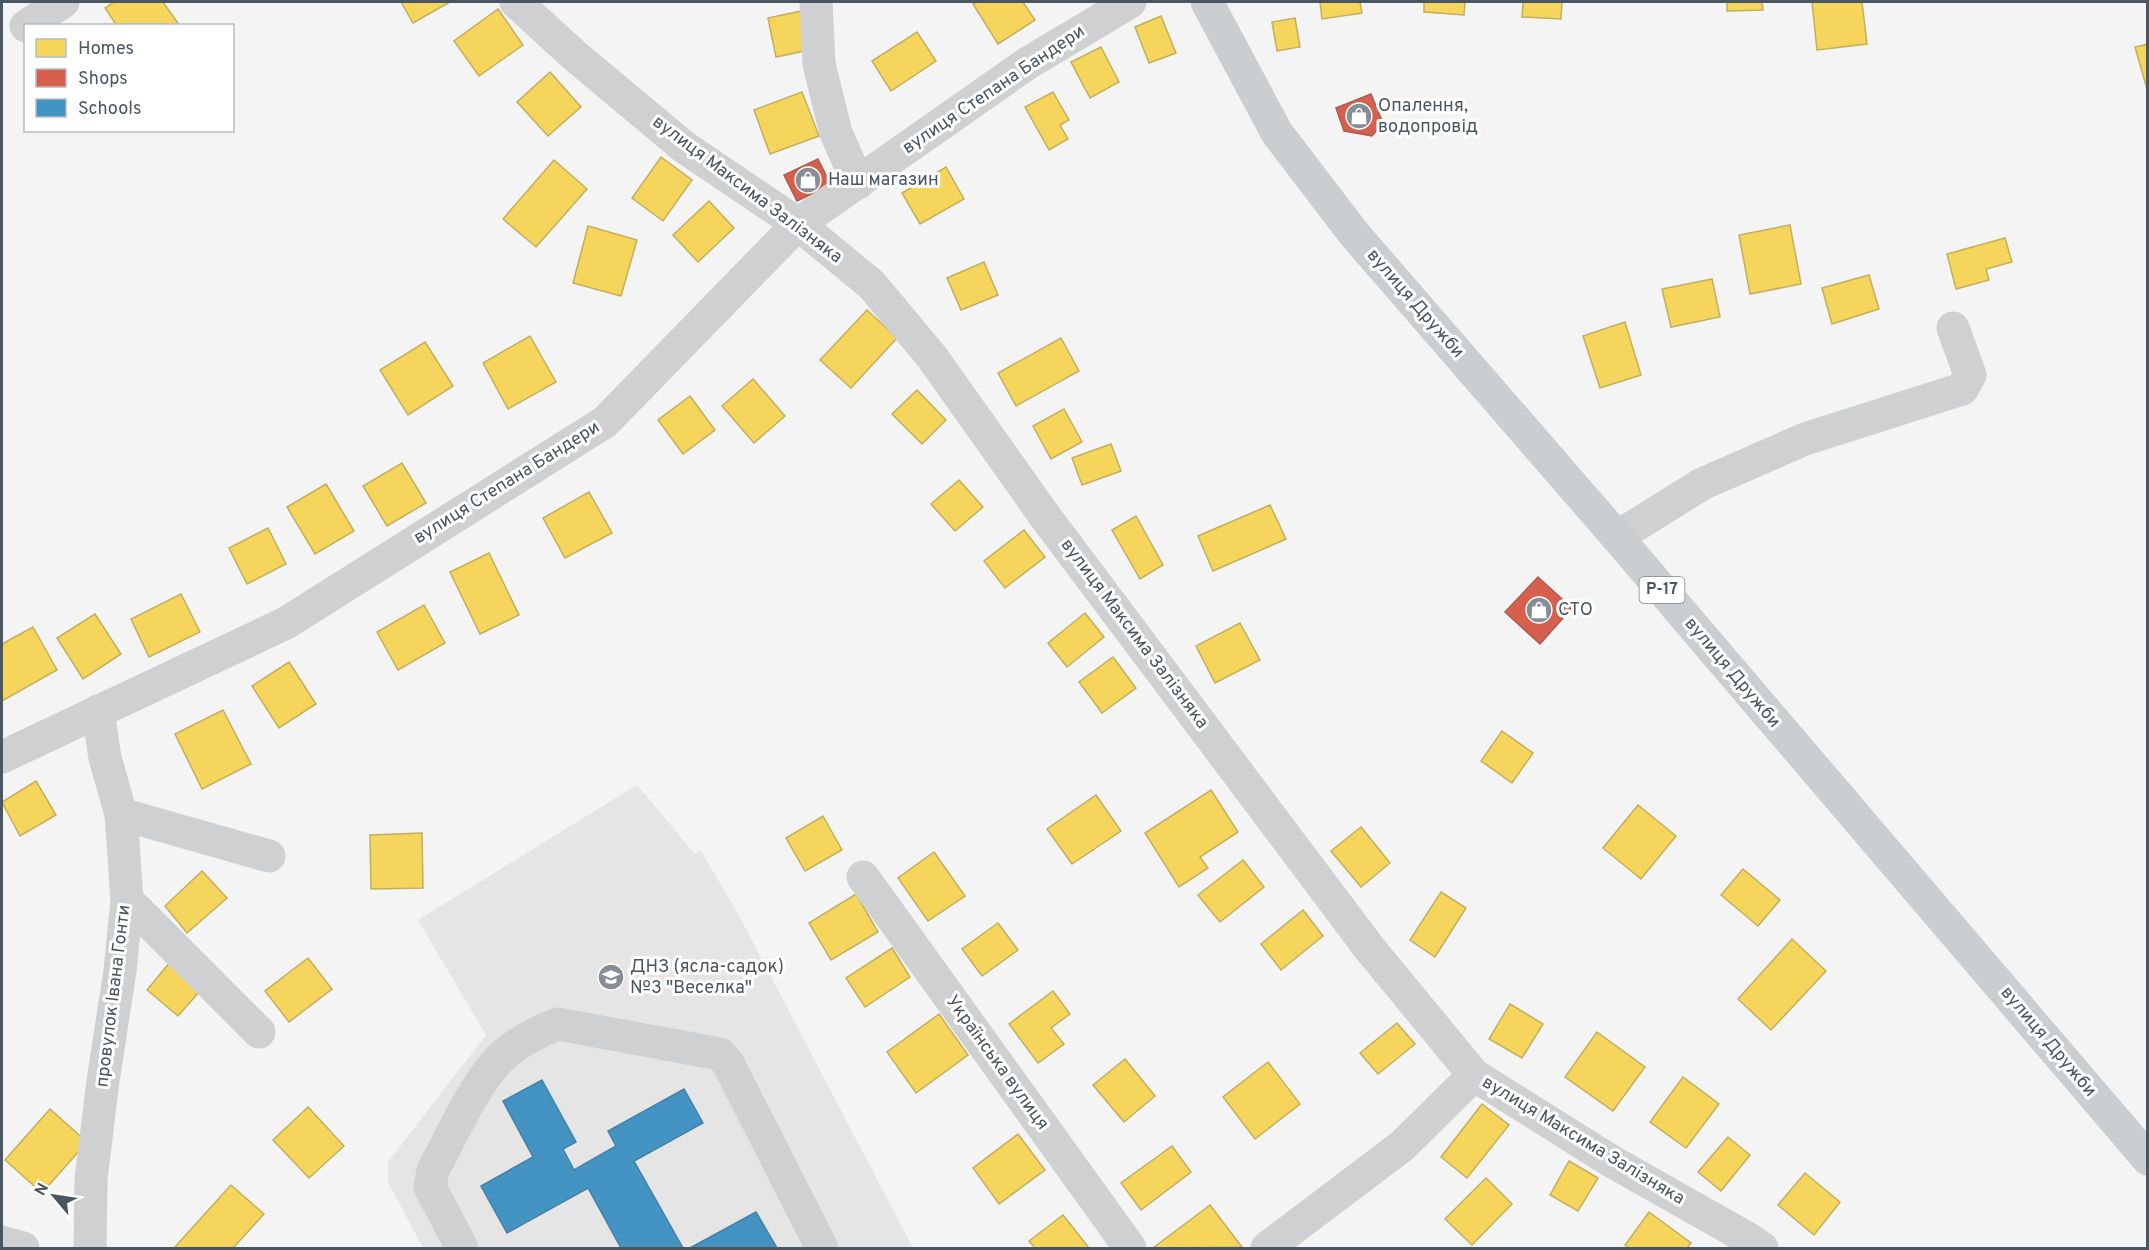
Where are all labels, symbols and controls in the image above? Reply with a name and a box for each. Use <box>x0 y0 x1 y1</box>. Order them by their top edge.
street label: вулиця Степана Бандери <box>898 20 1090 160</box>
legend <box>24 24 234 132</box>
text: Homes <box>78 38 134 61</box>
text: Shops <box>78 68 128 91</box>
place label: Опалення, водопровід <box>1378 95 1478 139</box>
text: Schools <box>78 98 141 121</box>
shop icon: Опалення, водопровід <box>1344 101 1374 131</box>
street label: вулиця Максима Залізняка <box>647 111 847 269</box>
shop icon: Наш магазин <box>793 165 823 195</box>
place label: Наш магазин <box>828 169 939 192</box>
street label: вулиця Дружби <box>1361 245 1469 363</box>
street label: вулиця Степана Бандери <box>410 416 604 550</box>
street label: вулиця Максима Залізняка <box>1055 534 1213 734</box>
road number: Р-17 <box>1640 577 1684 603</box>
shop icon: СТО <box>1524 595 1554 625</box>
place label: СТО <box>1558 599 1593 622</box>
street label: вулиця Дружби <box>1679 613 1785 733</box>
street label: провулок Івана Гонти <box>91 903 137 1089</box>
place label: ДНЗ (ясла-садок) №3 "Веселка" <box>630 956 784 1000</box>
school or university icon: ДНЗ (ясла-садок) №3 "Веселка" <box>596 962 626 992</box>
street label: вулиця Дружби <box>1995 982 2101 1102</box>
street label: Українська вулиця <box>940 991 1054 1135</box>
street label: вулиця Максима Залізняка <box>1478 1071 1688 1211</box>
north arrow <box>24 1166 84 1226</box>
text: N <box>31 1180 54 1200</box>

